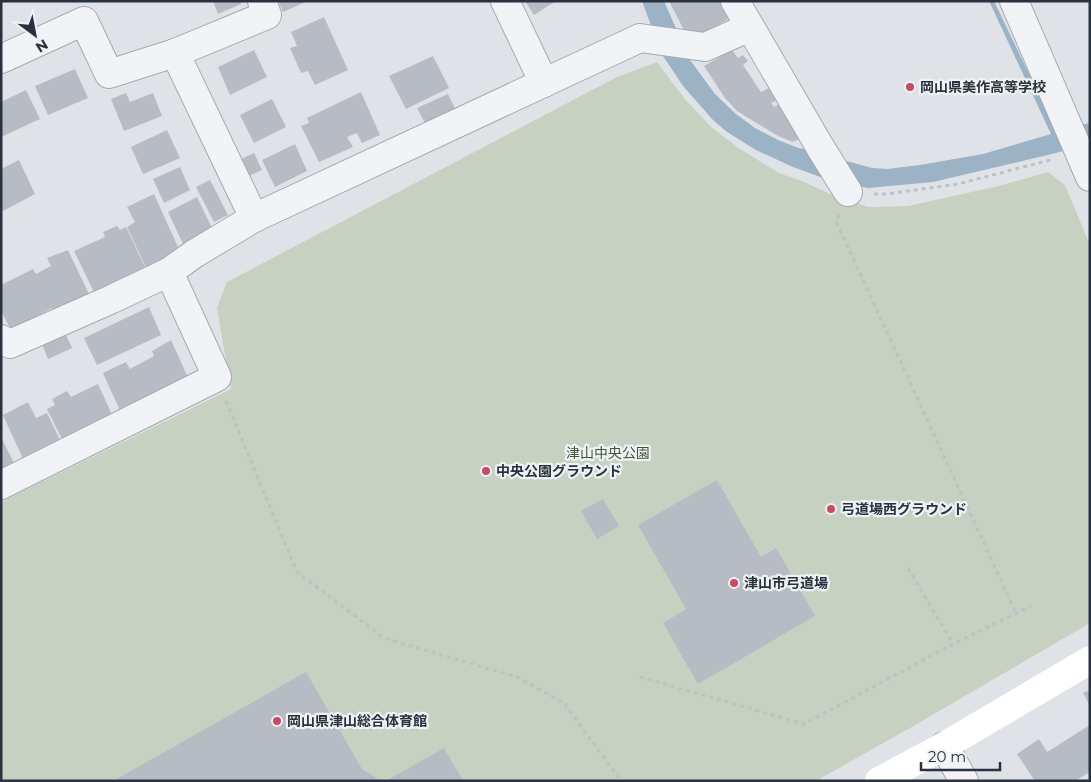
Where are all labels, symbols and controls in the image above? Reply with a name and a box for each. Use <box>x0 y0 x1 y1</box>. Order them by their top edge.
north arrow <box>10 10 60 60</box>
text: N <box>32 35 51 57</box>
place label: 岡山県美作高等学校 <box>920 78 1046 96</box>
marker: 岡山県美作高等学校 <box>904 81 916 93</box>
park label: 津山中央公園 <box>566 444 650 462</box>
place label: 中央公園グラウンド <box>496 462 622 480</box>
marker: 中央公園グラウンド <box>480 465 492 477</box>
place label: 弓道場西グラウンド <box>841 500 967 518</box>
marker: 弓道場西グラウンド <box>825 503 837 515</box>
place label: 津山市弓道場 <box>744 574 828 592</box>
marker: 津山市弓道場 <box>728 577 740 589</box>
place label: 岡山県津山総合体育館 <box>287 712 427 730</box>
marker: 岡山県津山総合体育館 <box>271 715 283 727</box>
scale bar <box>921 740 1000 772</box>
text: 20 m <box>928 747 966 766</box>

